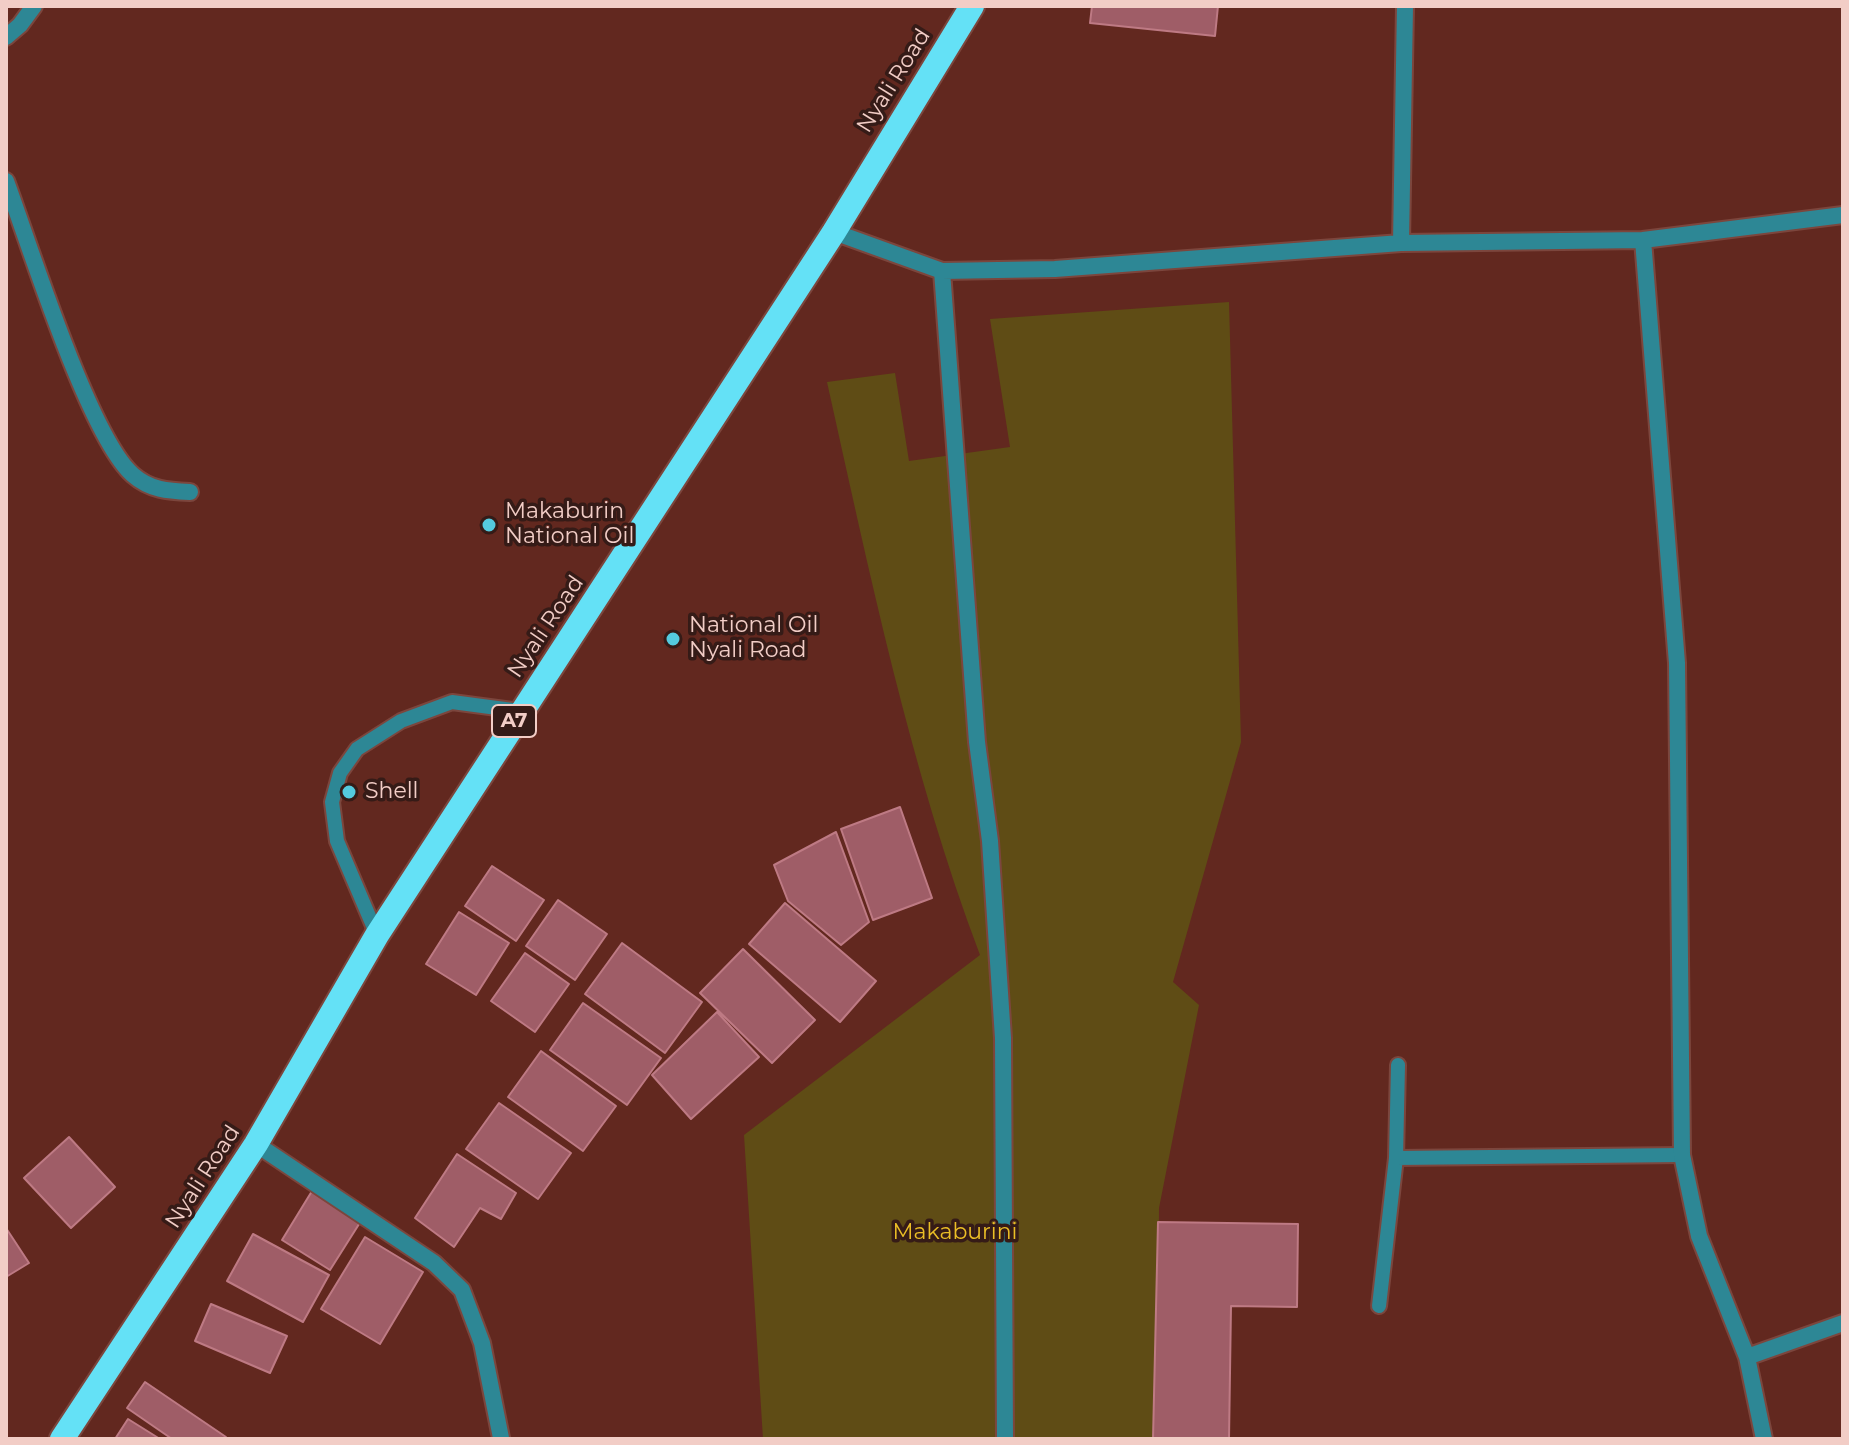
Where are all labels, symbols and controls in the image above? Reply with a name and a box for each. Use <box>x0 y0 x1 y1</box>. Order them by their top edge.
street label: Nyali Road <box>852 24 936 138</box>
place label: Makaburin National Oil <box>505 499 634 550</box>
marker: Makaburin National Oil <box>480 516 498 534</box>
street label: Nyali Road <box>502 571 590 683</box>
place label: National Oil Nyali Road <box>689 613 818 664</box>
marker: National Oil Nyali Road <box>664 630 682 648</box>
road number: A7 <box>492 705 536 737</box>
place label: Shell <box>365 779 419 805</box>
marker: Shell <box>340 783 358 801</box>
street label: Nyali Road <box>160 1121 246 1233</box>
park label: Makaburini <box>893 1220 1017 1246</box>

